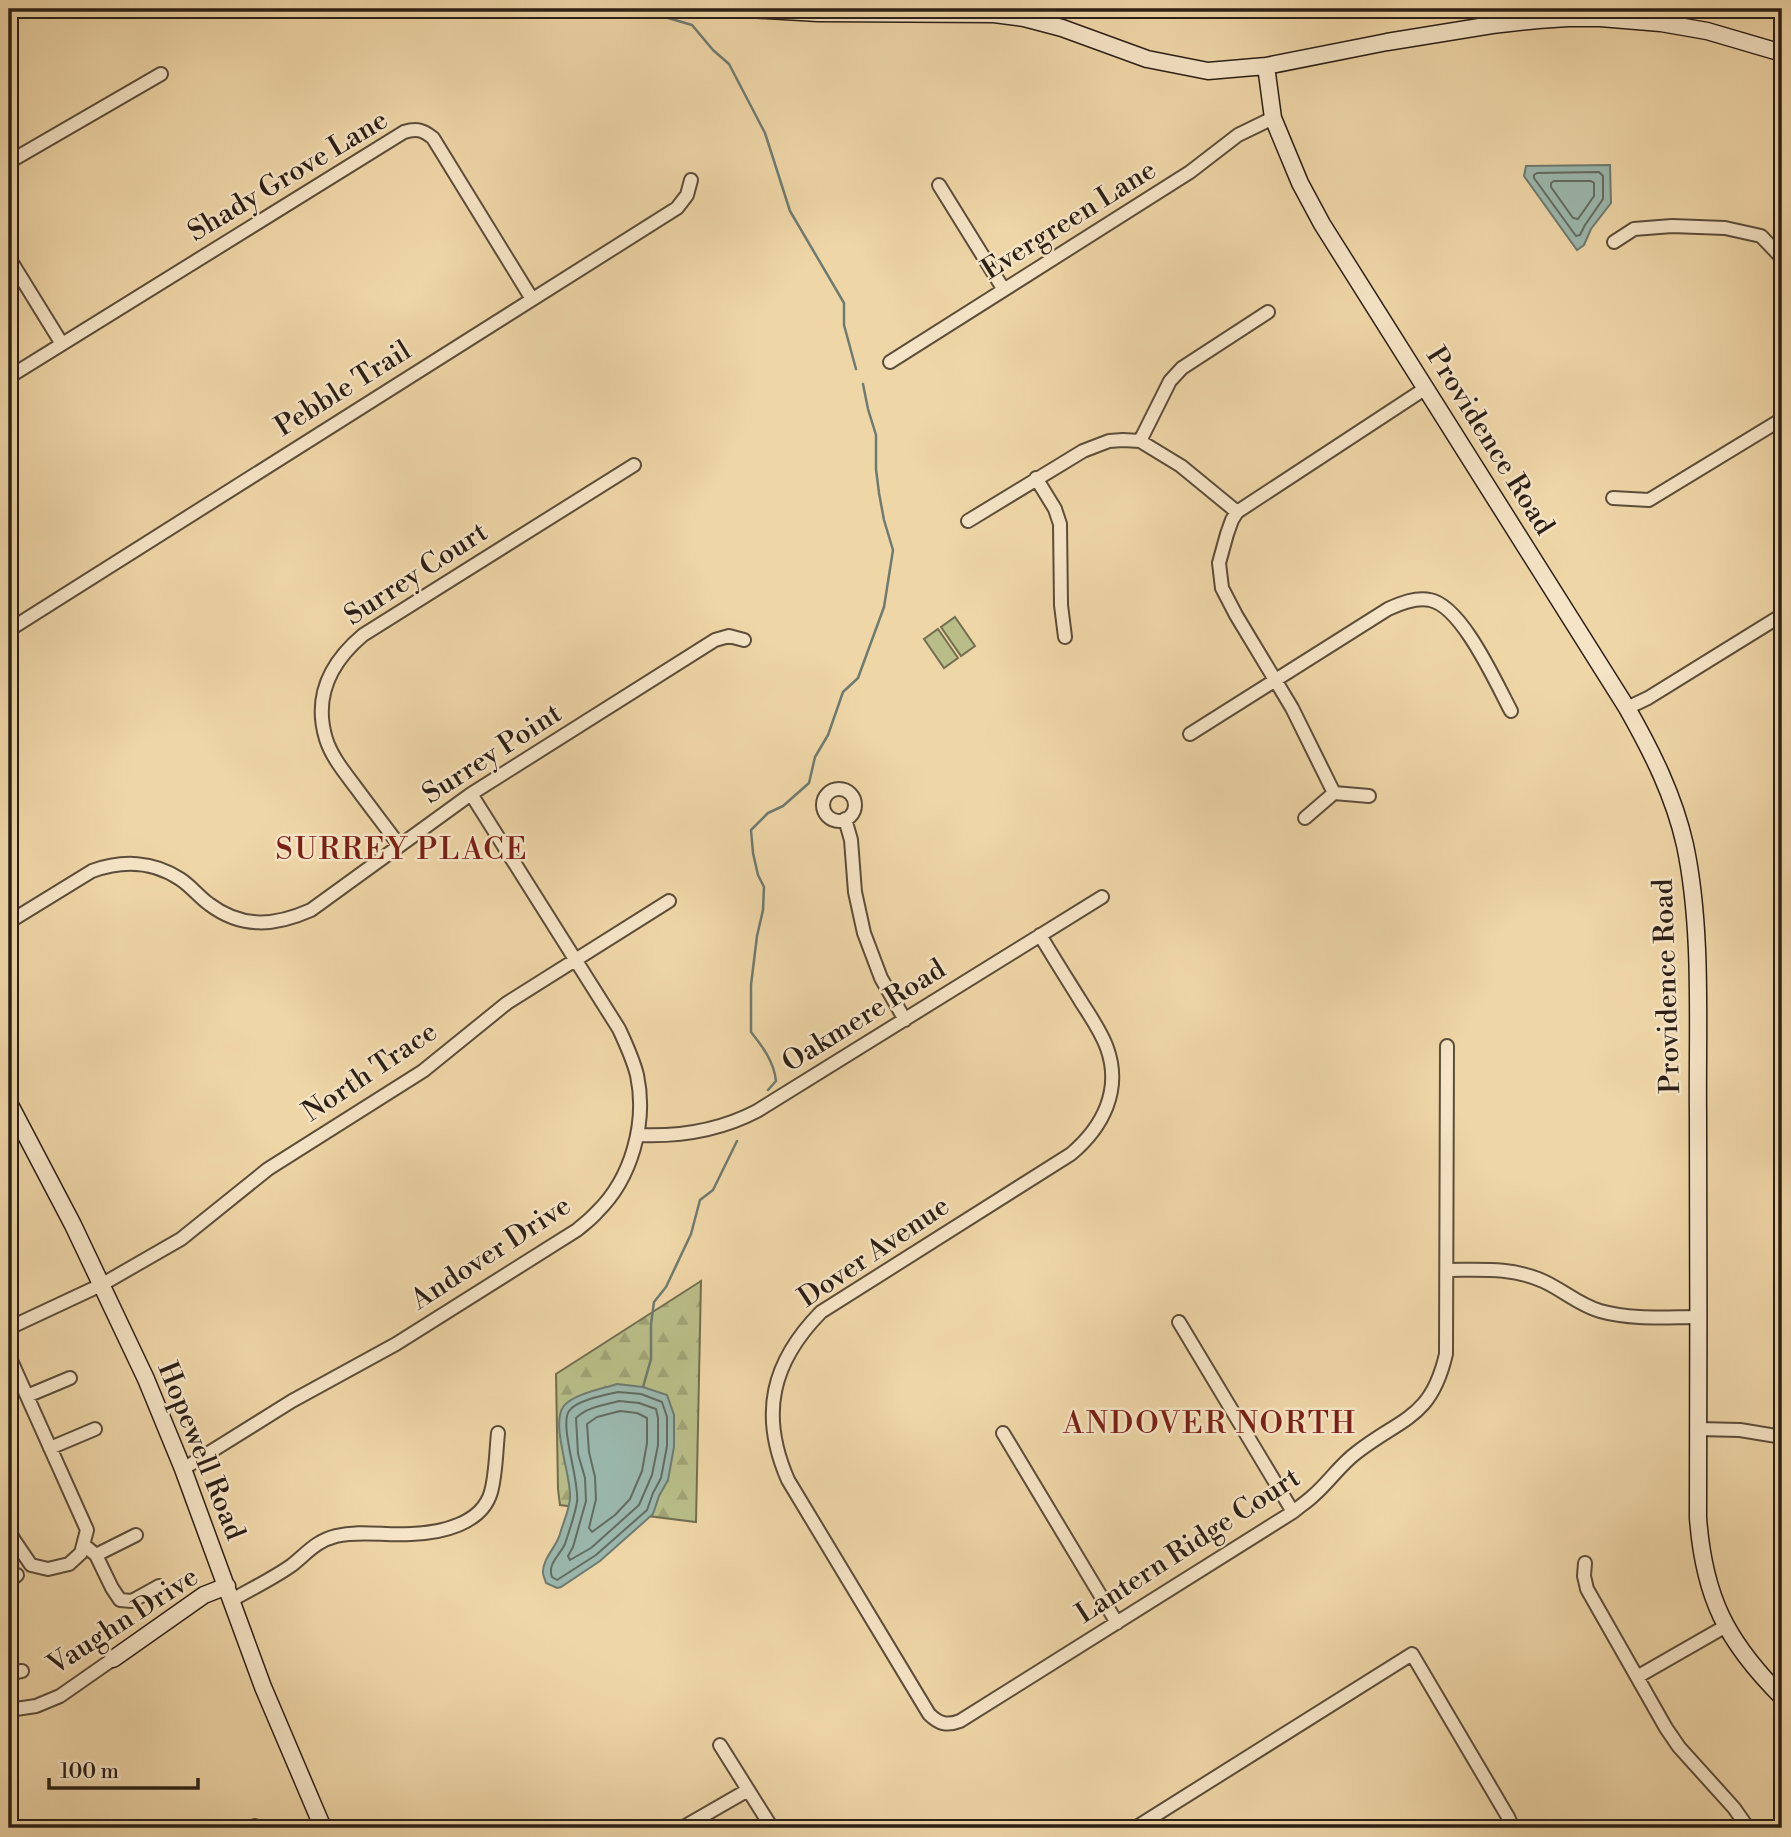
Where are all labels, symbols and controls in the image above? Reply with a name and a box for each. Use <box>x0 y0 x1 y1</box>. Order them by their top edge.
street label: Shady Grove Lane <box>182 103 394 249</box>
street label: Evergreen Lane <box>975 152 1163 288</box>
street label: Pebble Trail <box>269 333 417 445</box>
street label: Providence Road <box>1418 341 1562 542</box>
street label: Surrey Court <box>338 515 494 633</box>
street label: Surrey Point <box>416 696 568 812</box>
district label: SURREY PLACE <box>275 831 529 869</box>
street label: Providence Road <box>1646 878 1688 1094</box>
street label: Oakmere Road <box>776 952 952 1080</box>
street label: North Trace <box>296 1014 444 1130</box>
street label: Andover Drive <box>404 1188 578 1318</box>
street label: Dover Avenue <box>792 1189 956 1315</box>
street label: Hopewell Road <box>149 1357 253 1545</box>
district label: ANDOVER NORTH <box>1062 1405 1357 1443</box>
street label: Lantern Ridge Court <box>1069 1460 1307 1632</box>
street label: Vaughn Drive <box>40 1559 205 1683</box>
scale bar <box>49 1746 198 1790</box>
text: 100 m <box>60 1759 119 1785</box>

